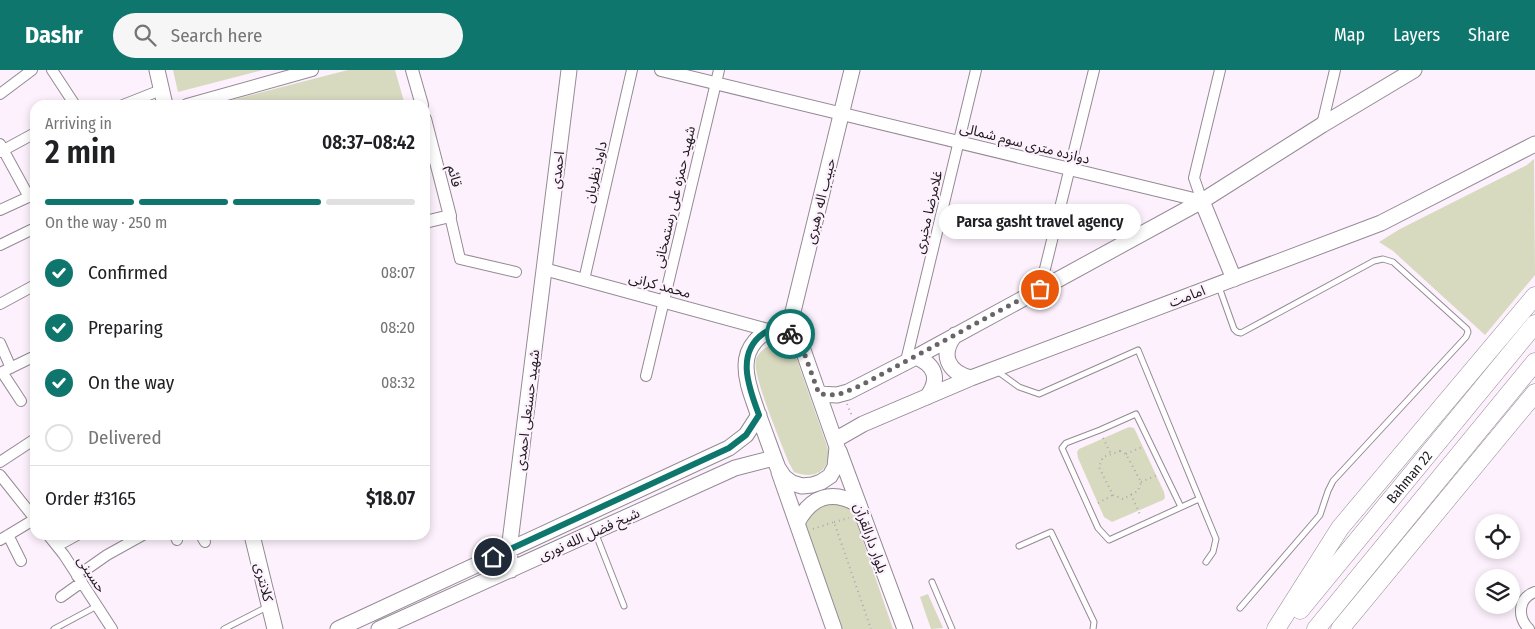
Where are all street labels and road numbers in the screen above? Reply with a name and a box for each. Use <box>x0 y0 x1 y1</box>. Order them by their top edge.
street label: دوازده متری سوم شمالی <box>958 119 1092 170</box>
street label: شهید حمزه علی رستمخانی <box>650 124 699 270</box>
street label: داود نظریان <box>580 139 611 205</box>
street label: احمدی <box>547 150 568 190</box>
street label: حبیب اله رهبری <box>802 157 839 246</box>
street label: قائم <box>442 163 465 189</box>
street label: غلامرضا مخبری <box>911 169 946 256</box>
street label: محمد کرانی <box>627 269 693 302</box>
street label: امامت <box>1167 282 1208 311</box>
street label: شهید حسنعلی احمدی <box>512 349 543 472</box>
street label: Bahman 22 <box>1383 448 1436 507</box>
street label: بلوار دارالقرآن <box>850 501 891 576</box>
street label: شیخ فضل الله نوری <box>536 505 643 566</box>
street label: حسینی <box>73 553 110 596</box>
street label: کلانتری <box>251 561 277 603</box>

